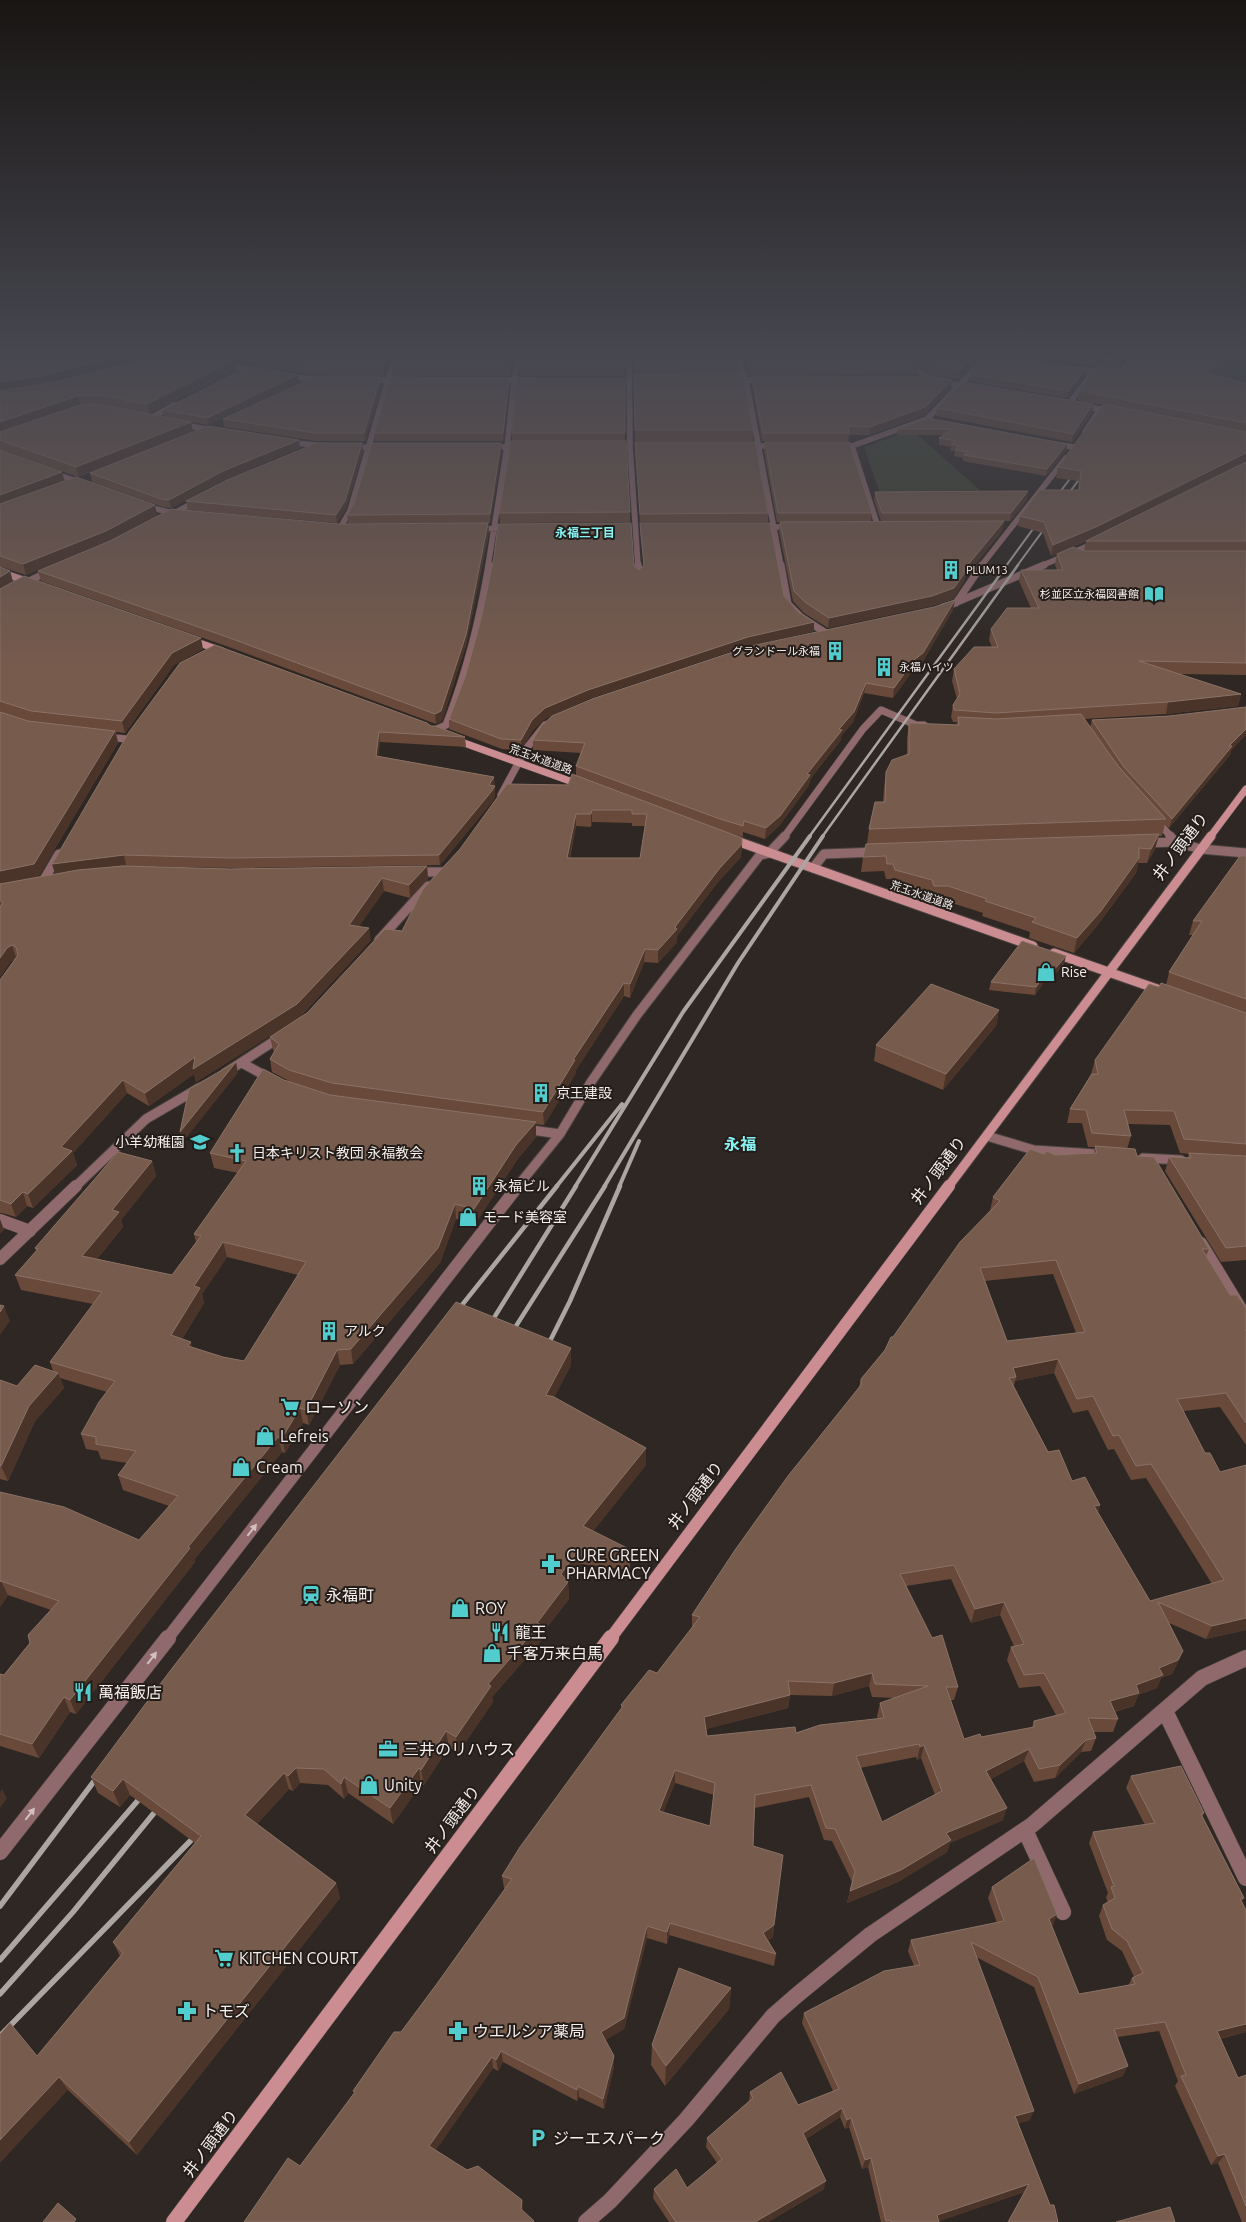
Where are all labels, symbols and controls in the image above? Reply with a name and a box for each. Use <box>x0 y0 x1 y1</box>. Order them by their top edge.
district label: 永福三丁目 <box>555 526 615 539</box>
building icon: PLUM13 <box>940 559 962 581</box>
place label: PLUM13 <box>966 564 1008 576</box>
library icon: 杉並区立永福図書館 <box>1143 583 1165 605</box>
place label: 杉並区立永福図書館 <box>1040 588 1139 600</box>
building icon: グランドール永福 <box>824 640 846 662</box>
place label: グランドール永福 <box>732 645 820 657</box>
building icon: 永福ハイツ <box>873 656 895 678</box>
place label: 永福ハイツ <box>899 661 954 673</box>
street label: 荒玉水道道路 <box>508 742 574 776</box>
street label: 井ノ頭通り <box>1149 809 1211 883</box>
street label: 荒玉水道道路 <box>889 879 955 911</box>
shop icon: Rise <box>1035 961 1057 983</box>
place label: Rise <box>1061 964 1087 980</box>
building icon: 京王建設 <box>530 1082 552 1104</box>
place label: 京王建設 <box>556 1085 612 1101</box>
school or university icon: 小羊幼稚園 <box>189 1131 211 1153</box>
street label: 井ノ頭通り <box>907 1133 969 1207</box>
place label: 小羊幼稚園 <box>115 1134 185 1150</box>
district label: 永福 <box>724 1135 756 1153</box>
church icon: 日本キリスト教団 永福教会 <box>226 1142 248 1164</box>
place label: 日本キリスト教団 永福教会 <box>252 1145 423 1161</box>
building icon: 永福ビル <box>468 1175 490 1197</box>
place label: 永福ビル <box>494 1178 550 1194</box>
shop icon: モード美容室 <box>457 1206 479 1228</box>
place label: モード美容室 <box>483 1209 567 1225</box>
building icon: アルク <box>318 1320 340 1342</box>
place label: アルク <box>344 1323 386 1339</box>
supermarket icon: ローソン <box>279 1396 301 1418</box>
place label: ローソン <box>305 1398 369 1416</box>
shop icon: Lefreis <box>254 1425 276 1447</box>
place label: Lefreis <box>280 1427 329 1445</box>
shop icon: Cream <box>230 1456 252 1478</box>
place label: Cream <box>256 1458 303 1476</box>
street label: 井ノ頭通り <box>664 1458 726 1532</box>
one-way arrow <box>246 1524 257 1537</box>
place label: CURE GREEN PHARMACY <box>566 1546 659 1582</box>
pharmacy icon: CURE GREEN PHARMACY <box>540 1553 562 1575</box>
station icon: 永福町 <box>300 1584 322 1606</box>
place label: 永福町 <box>326 1586 374 1604</box>
shop icon: ROY <box>449 1597 471 1619</box>
place label: ROY <box>475 1599 507 1617</box>
restaurant icon: 龍王 <box>489 1621 511 1643</box>
place label: 龍王 <box>515 1623 547 1641</box>
shop icon: 千客万来白馬 <box>481 1642 503 1664</box>
place label: 千客万来白馬 <box>507 1644 603 1662</box>
one-way arrow <box>146 1652 157 1665</box>
restaurant icon: 萬福飯店 <box>72 1681 94 1703</box>
place label: 萬福飯店 <box>98 1683 162 1701</box>
office icon: 三井のリハウス <box>377 1738 399 1760</box>
place label: 三井のリハウス <box>403 1740 515 1758</box>
shop icon: Unity <box>358 1774 380 1796</box>
place label: Unity <box>384 1776 422 1794</box>
street label: 井ノ頭通り <box>421 1782 483 1856</box>
one-way arrow <box>25 1808 36 1821</box>
supermarket icon: KITCHEN COURT <box>213 1947 235 1969</box>
place label: KITCHEN COURT <box>239 1949 358 1967</box>
pharmacy icon: トモズ <box>176 2000 198 2022</box>
place label: トモズ <box>202 2002 250 2020</box>
pharmacy icon: ウエルシア薬局 <box>447 2020 469 2042</box>
place label: ウエルシア薬局 <box>473 2022 585 2040</box>
street label: 井ノ頭通り <box>179 2106 241 2180</box>
parking icon: ジーエスパーク <box>527 2127 549 2149</box>
place label: ジーエスパーク <box>553 2129 665 2147</box>

